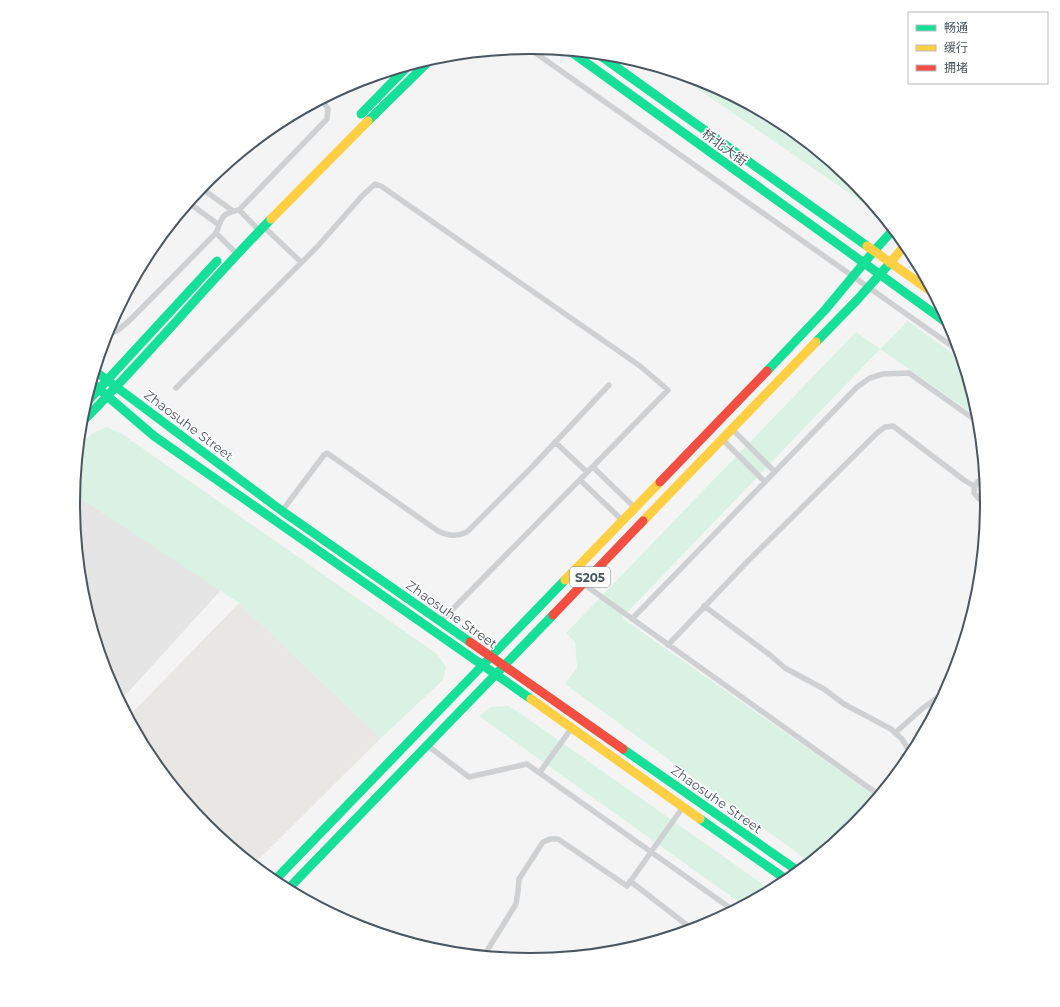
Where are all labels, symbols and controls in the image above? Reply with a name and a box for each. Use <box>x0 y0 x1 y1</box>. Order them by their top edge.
legend <box>908 12 1048 84</box>
text: 畅通 <box>944 20 968 35</box>
text: 缓行 <box>944 40 968 55</box>
text: 拥堵 <box>944 60 968 75</box>
street label: 桥北大街 <box>699 125 751 169</box>
street label: Zhaosuhe Street <box>141 386 237 464</box>
road number: S205 <box>570 567 610 587</box>
street label: Zhaosuhe Street <box>403 577 501 651</box>
street label: Zhaosuhe Street <box>668 762 766 836</box>

